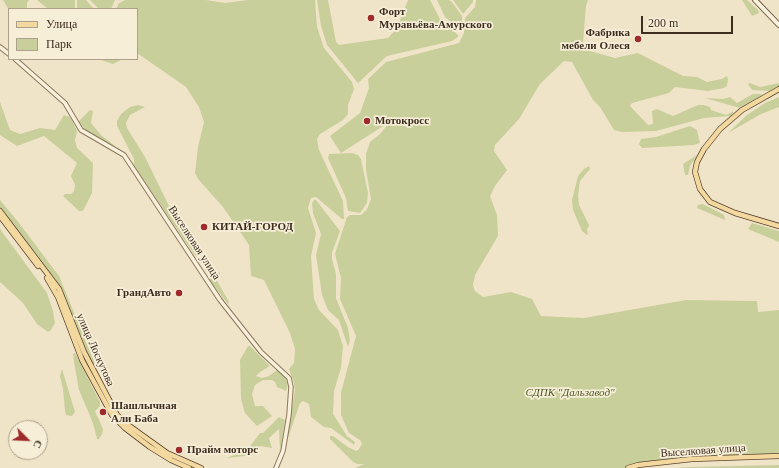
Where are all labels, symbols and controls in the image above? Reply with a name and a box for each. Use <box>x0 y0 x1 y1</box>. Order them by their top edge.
place label: Форт Муравьёва-Амурского <box>379 5 492 31</box>
legend <box>8 8 138 60</box>
scale bar <box>643 8 735 34</box>
marker: Форт Муравьёва-Амурского <box>366 13 376 23</box>
text: 200 m <box>648 16 678 30</box>
text: Улица <box>46 17 77 31</box>
place label: Фабрика мебели Олеся <box>562 26 630 52</box>
marker: Фабрика мебели Олеся <box>633 34 643 44</box>
text: Парк <box>46 37 72 51</box>
place label: Мотокросс <box>375 114 429 128</box>
marker: Мотокросс <box>362 116 372 126</box>
street label: Выселковая улица <box>165 204 223 282</box>
place label: КИТАЙ-ГОРОД <box>212 220 293 234</box>
marker: КИТАЙ-ГОРОД <box>199 222 209 232</box>
place label: ГрандАвто <box>117 286 171 300</box>
marker: ГрандАвто <box>174 288 184 298</box>
street label: улица Лоскутова <box>73 311 117 389</box>
park label: СДПК "Дальзавод" <box>525 386 615 400</box>
place label: Шашлычная Али Баба <box>111 399 177 425</box>
marker: Шашлычная Али Баба <box>98 407 108 417</box>
north arrow <box>8 420 48 460</box>
text: С <box>31 438 45 451</box>
street label: Выселковая улица <box>660 441 746 461</box>
place label: Прайм моторс <box>187 443 258 457</box>
marker: Прайм моторс <box>174 445 184 455</box>

